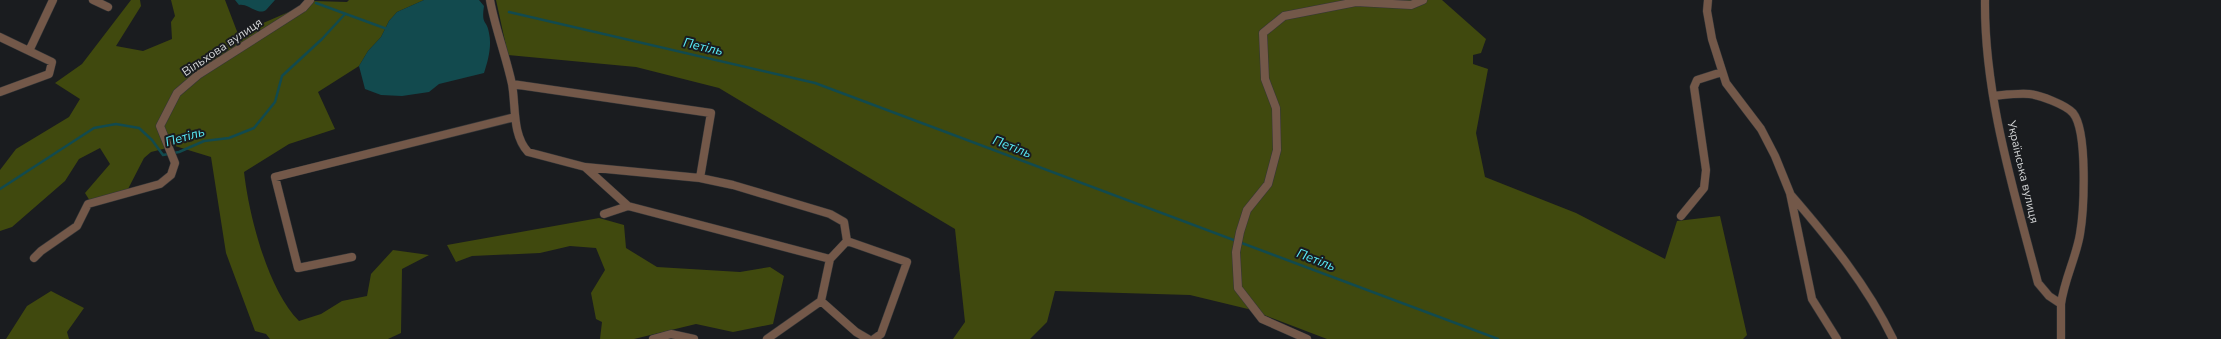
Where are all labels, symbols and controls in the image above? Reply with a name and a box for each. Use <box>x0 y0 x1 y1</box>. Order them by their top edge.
street label: Вільхова вулиця <box>179 14 265 80</box>
water label: Петіль <box>681 34 725 60</box>
street label: Українська вулиця <box>2003 118 2043 225</box>
water label: Петіль <box>163 123 207 151</box>
water label: Петіль <box>990 131 1034 163</box>
water label: Петіль <box>1294 244 1338 276</box>

